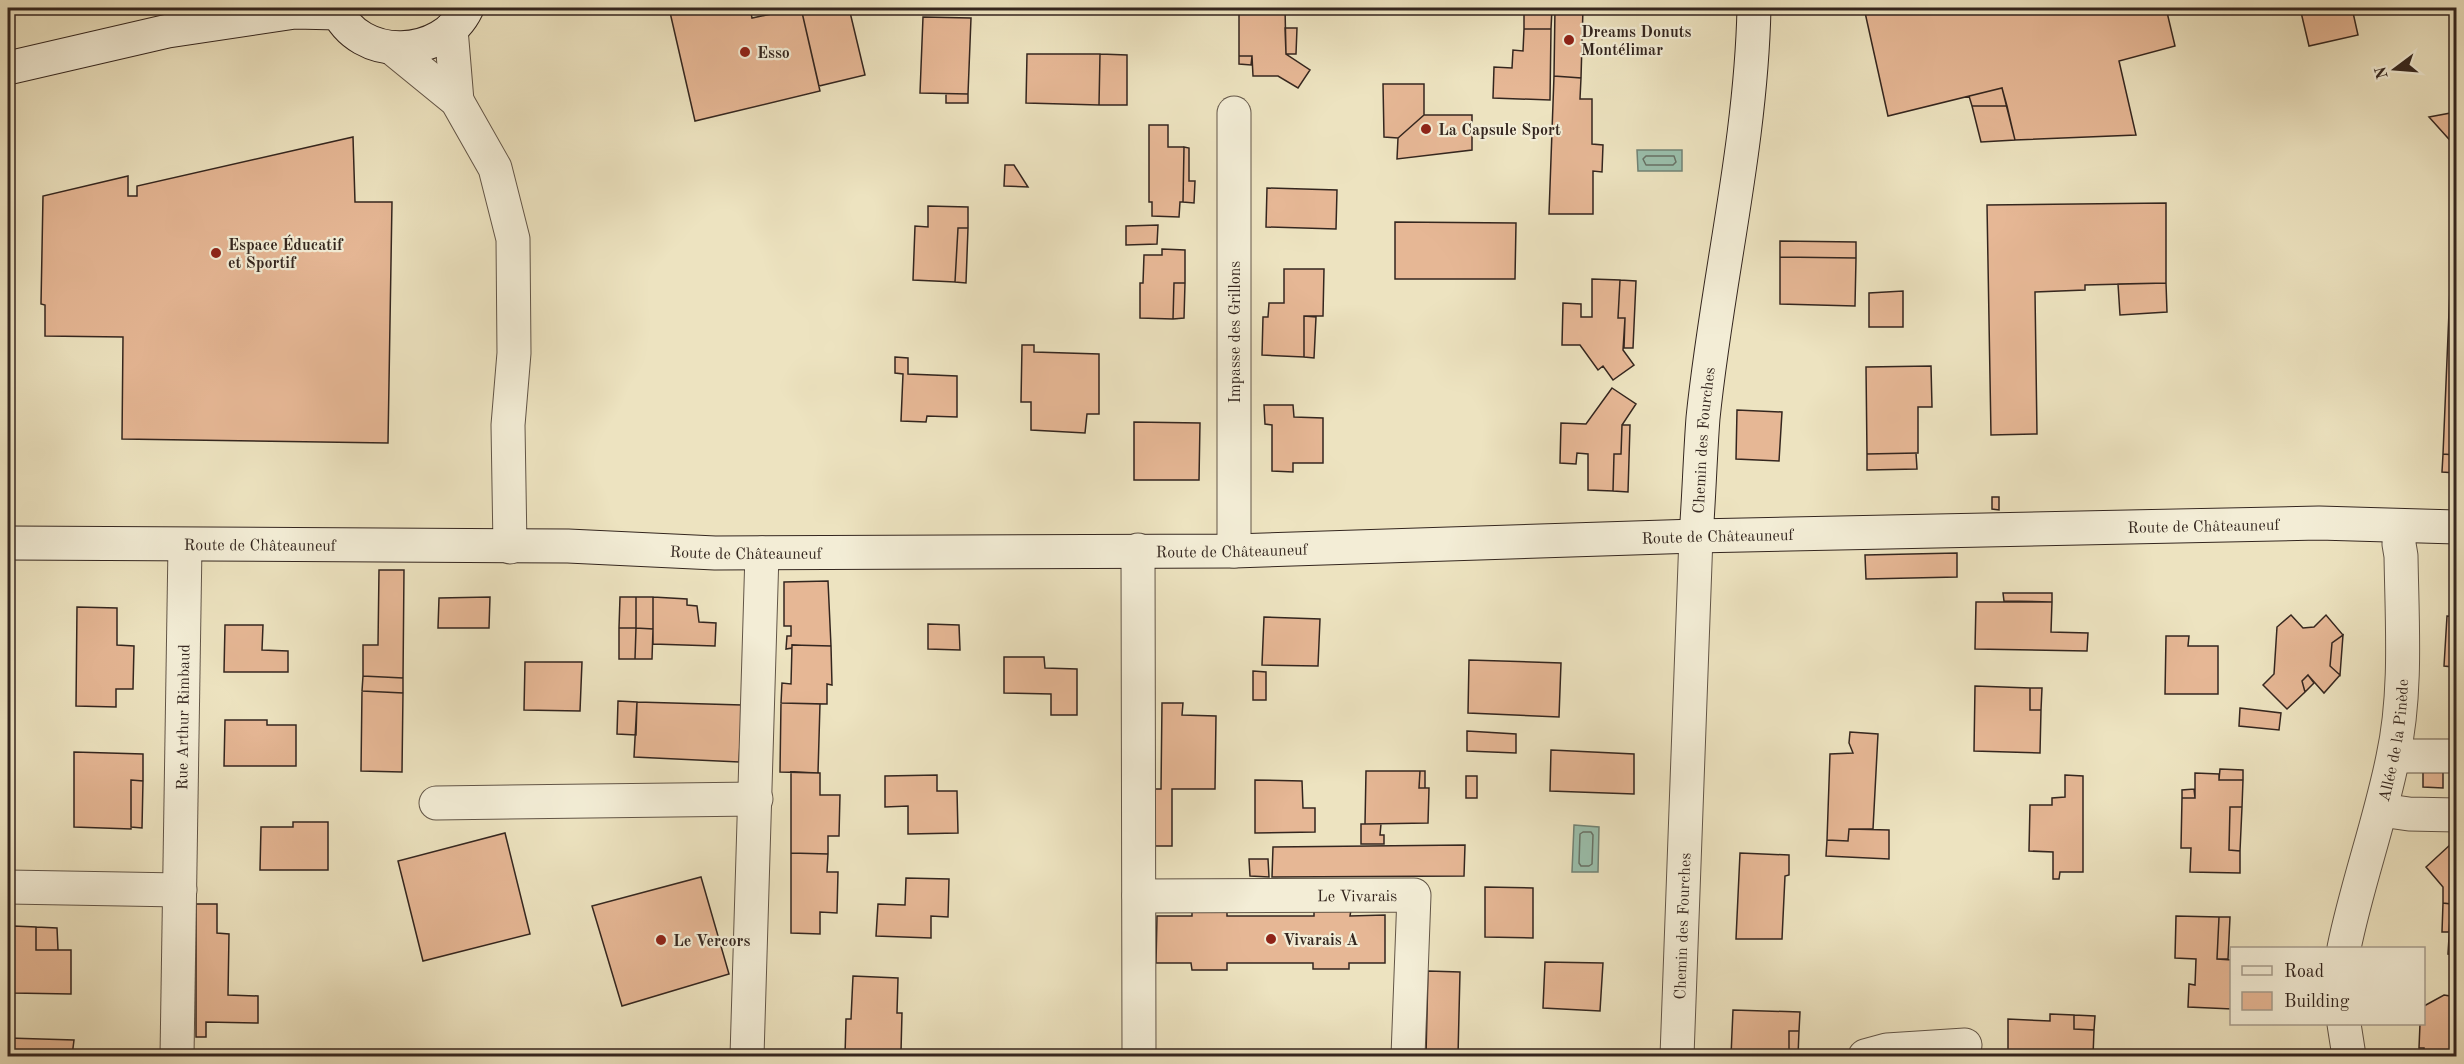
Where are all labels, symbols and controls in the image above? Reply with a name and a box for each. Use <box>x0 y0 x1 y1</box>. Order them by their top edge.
place label: Dreams Donuts Montélimar <box>1581 25 1692 59</box>
marker: Dreams Donuts Montélimar <box>1562 33 1576 47</box>
north arrow <box>2365 39 2425 99</box>
marker: Esso <box>738 45 752 59</box>
place label: Esso <box>757 46 790 62</box>
text: N <box>2373 64 2392 81</box>
marker: La Capsule Sport <box>1419 122 1433 136</box>
place label: La Capsule Sport <box>1438 123 1561 139</box>
place label: Espace Éducatif et Sportif <box>228 234 344 272</box>
marker: Espace Éducatif et Sportif <box>209 246 223 260</box>
street label: Impasse des Grillons <box>1228 261 1244 403</box>
street label: Chemin des Fourches <box>1692 366 1719 514</box>
street label: Route de Châteauneuf <box>2127 518 2281 537</box>
street label: Route de Châteauneuf <box>1641 528 1795 548</box>
street label: Route de Châteauneuf <box>184 538 337 555</box>
street label: Route de Châteauneuf <box>1156 543 1309 561</box>
street label: Route de Châteauneuf <box>669 545 823 563</box>
street label: Rue Arthur Rimbaud <box>175 644 193 790</box>
street label: Allée de la Pinède <box>2377 679 2412 804</box>
street label: Chemin des Fourches <box>1673 852 1694 1000</box>
street label: Le Vivarais <box>1317 889 1397 905</box>
marker: Vivarais A <box>1264 932 1278 946</box>
marker: Le Vercors <box>654 933 668 947</box>
place label: Vivarais A <box>1283 933 1358 949</box>
place label: Le Vercors <box>673 934 751 950</box>
legend <box>2230 947 2425 1025</box>
text: Road <box>2284 963 2324 981</box>
text: Building <box>2284 993 2350 1011</box>

